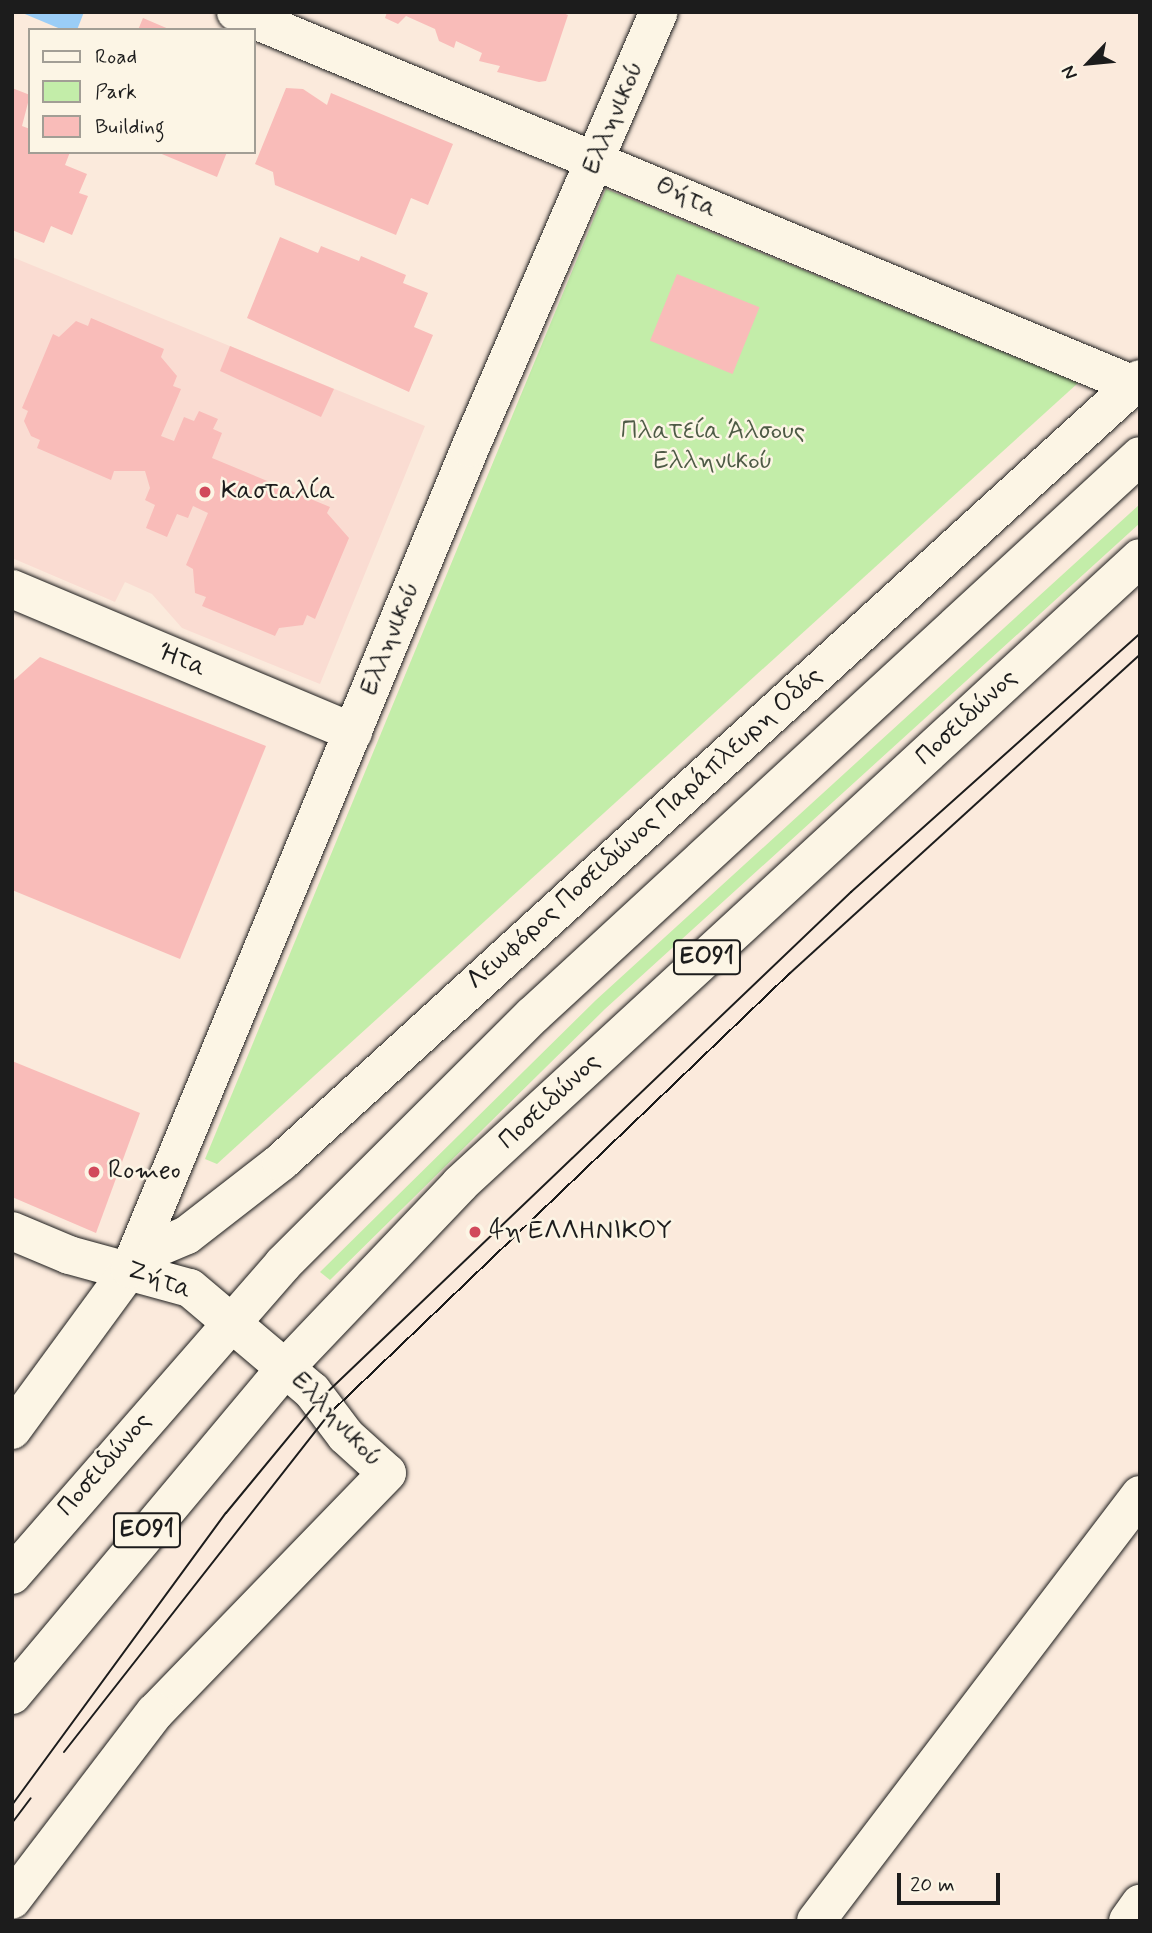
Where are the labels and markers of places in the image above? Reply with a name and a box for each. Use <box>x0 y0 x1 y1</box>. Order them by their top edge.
place label: Κασταλία <box>221 476 335 508</box>
marker: Κασταλία <box>195 482 215 502</box>
place label: Romeo <box>108 1156 181 1188</box>
marker: Romeo <box>86 1164 102 1180</box>
place label: 4η ΕΛΛΗΝΙΚΟΥ <box>489 1216 672 1248</box>
marker: 4η ΕΛΛΗΝΙΚΟΥ <box>467 1224 483 1240</box>

